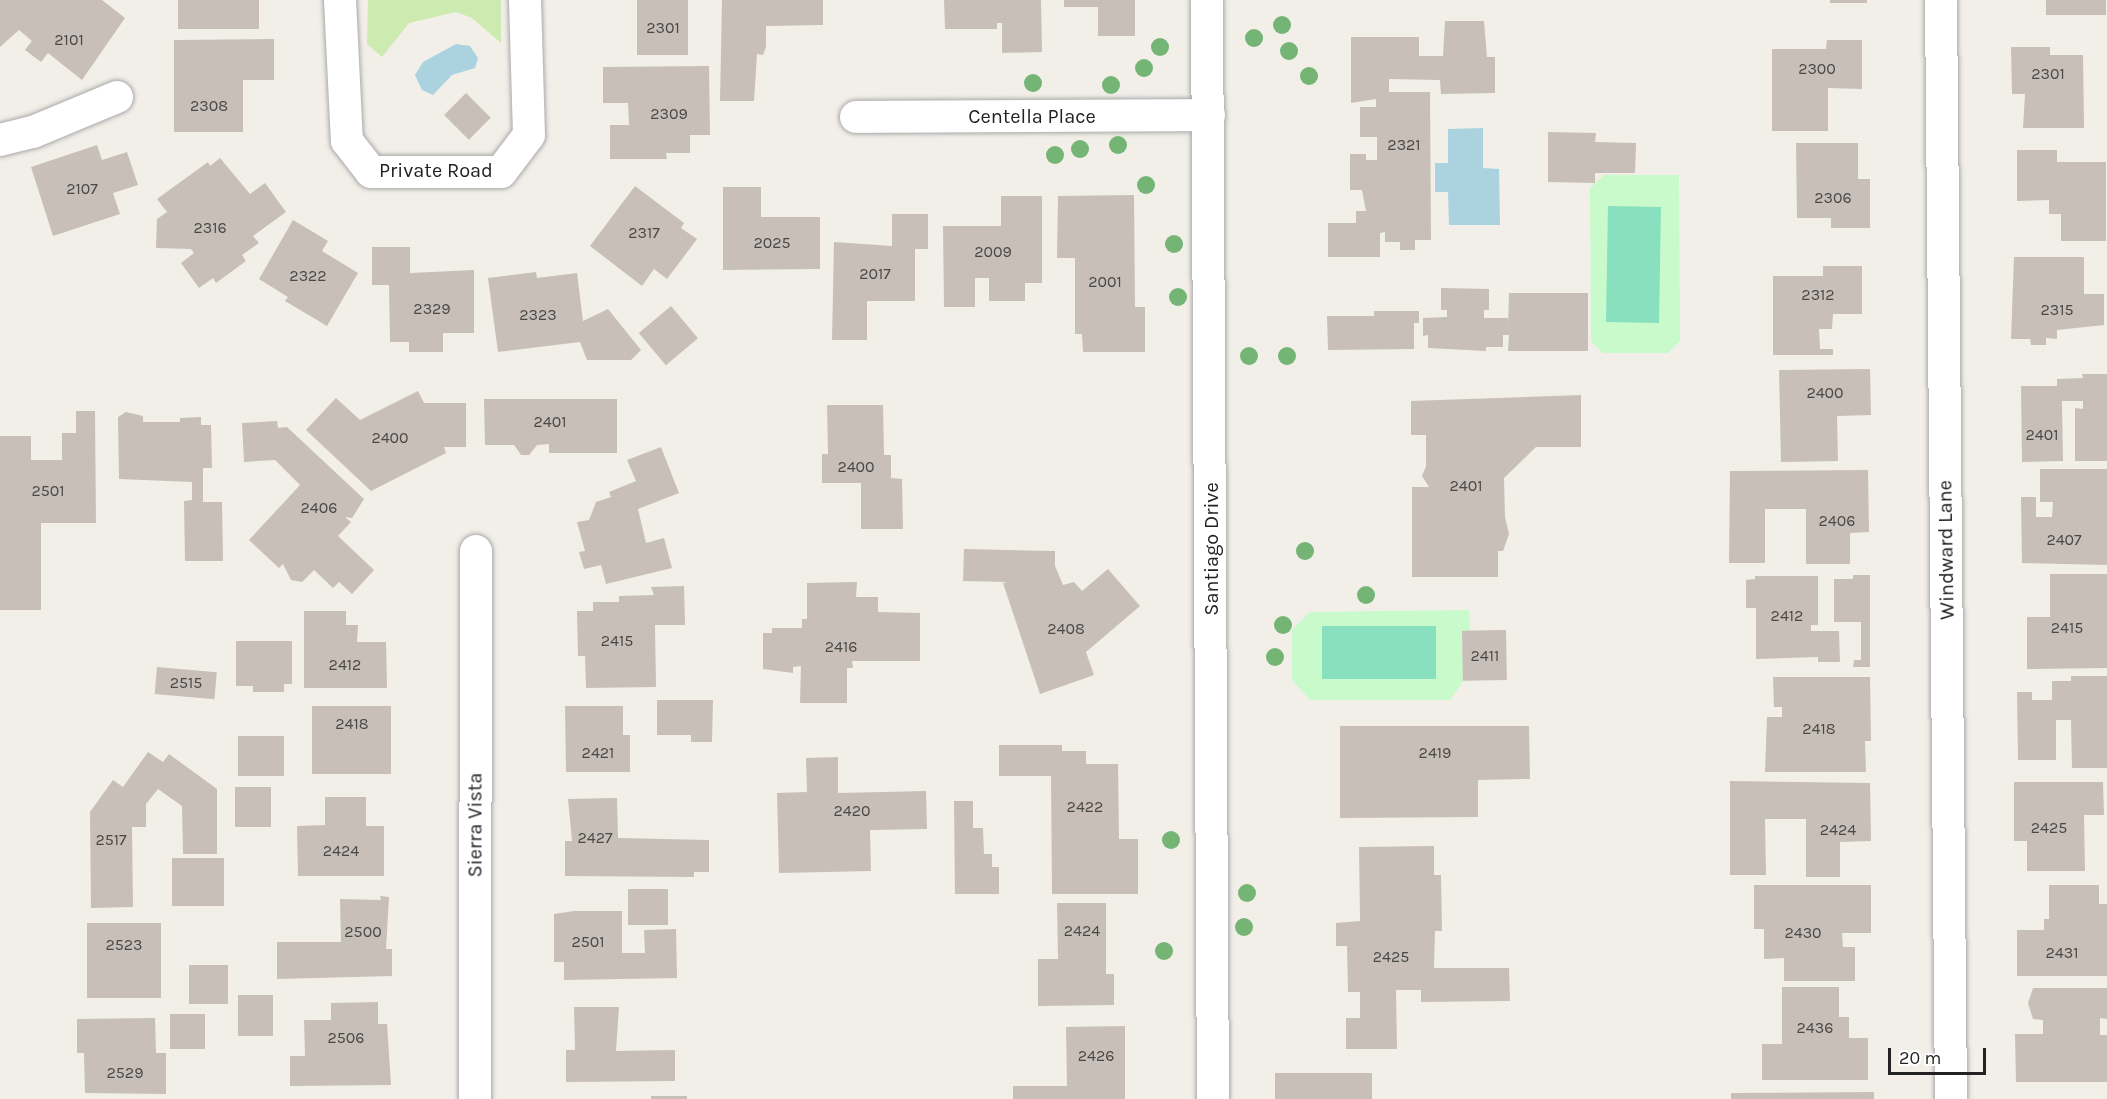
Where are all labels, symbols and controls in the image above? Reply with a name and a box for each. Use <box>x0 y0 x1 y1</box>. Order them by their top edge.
house number: 2301 <box>646 18 680 38</box>
house number: 2101 <box>54 30 84 50</box>
house number: 2300 <box>1798 59 1836 79</box>
house number: 2301 <box>2031 64 2065 84</box>
house number: 2308 <box>190 96 228 116</box>
house number: 2309 <box>650 104 688 124</box>
street label: Centella Place <box>968 104 1096 128</box>
house number: 2321 <box>1387 135 1421 155</box>
street label: Private Road <box>379 158 493 182</box>
house number: 2107 <box>66 179 98 199</box>
house number: 2306 <box>1814 188 1852 208</box>
house number: 2316 <box>193 218 227 238</box>
house number: 2317 <box>628 223 660 243</box>
house number: 2025 <box>753 233 791 253</box>
house number: 2009 <box>974 242 1012 262</box>
house number: 2017 <box>859 264 891 284</box>
house number: 2322 <box>289 266 327 286</box>
house number: 2001 <box>1088 272 1122 292</box>
house number: 2312 <box>1801 285 1835 305</box>
house number: 2329 <box>413 299 451 319</box>
house number: 2315 <box>2040 300 2074 320</box>
house number: 2323 <box>519 305 557 325</box>
house number: 2400 <box>1806 383 1844 403</box>
house number: 2401 <box>534 412 566 432</box>
house number: 2401 <box>2026 425 2058 445</box>
house number: 2400 <box>371 428 409 448</box>
house number: 2400 <box>837 457 875 477</box>
house number: 2401 <box>1450 476 1482 496</box>
street label: Windward Lane <box>1933 480 1959 620</box>
house number: 2501 <box>31 481 65 501</box>
street label: Santiago Drive <box>1199 482 1223 616</box>
house number: 2406 <box>301 498 337 518</box>
house number: 2406 <box>1819 511 1855 531</box>
house number: 2407 <box>2046 530 2082 550</box>
house number: 2412 <box>1771 606 1803 626</box>
house number: 2415 <box>2051 618 2083 638</box>
house number: 2408 <box>1047 619 1085 639</box>
house number: 2415 <box>601 631 633 651</box>
house number: 2416 <box>825 637 857 657</box>
house number: 2411 <box>1471 646 1499 666</box>
house number: 2412 <box>329 655 361 675</box>
house number: 2515 <box>170 673 202 693</box>
house number: 2418 <box>335 714 369 734</box>
house number: 2418 <box>1802 719 1836 739</box>
house number: 2421 <box>582 743 614 763</box>
house number: 2419 <box>1419 743 1451 763</box>
street label: Sierra Vista <box>463 773 487 877</box>
house number: 2422 <box>1067 797 1103 817</box>
house number: 2420 <box>834 801 870 821</box>
house number: 2425 <box>2031 818 2067 838</box>
house number: 2424 <box>1820 820 1856 840</box>
house number: 2427 <box>578 828 612 848</box>
house number: 2517 <box>95 830 127 850</box>
house number: 2424 <box>323 841 359 861</box>
house number: 2424 <box>1064 921 1100 941</box>
house number: 2500 <box>344 922 382 942</box>
house number: 2430 <box>1784 923 1822 943</box>
house number: 2501 <box>571 932 605 952</box>
house number: 2523 <box>105 935 143 955</box>
house number: 2431 <box>2046 943 2078 963</box>
house number: 2425 <box>1373 947 1409 967</box>
house number: 2436 <box>1797 1018 1833 1038</box>
house number: 2506 <box>328 1028 364 1048</box>
scale bar <box>1891 1036 1988 1074</box>
house number: 2426 <box>1078 1046 1114 1066</box>
text: 20 m <box>1899 1047 1941 1069</box>
house number: 2529 <box>107 1063 143 1083</box>

